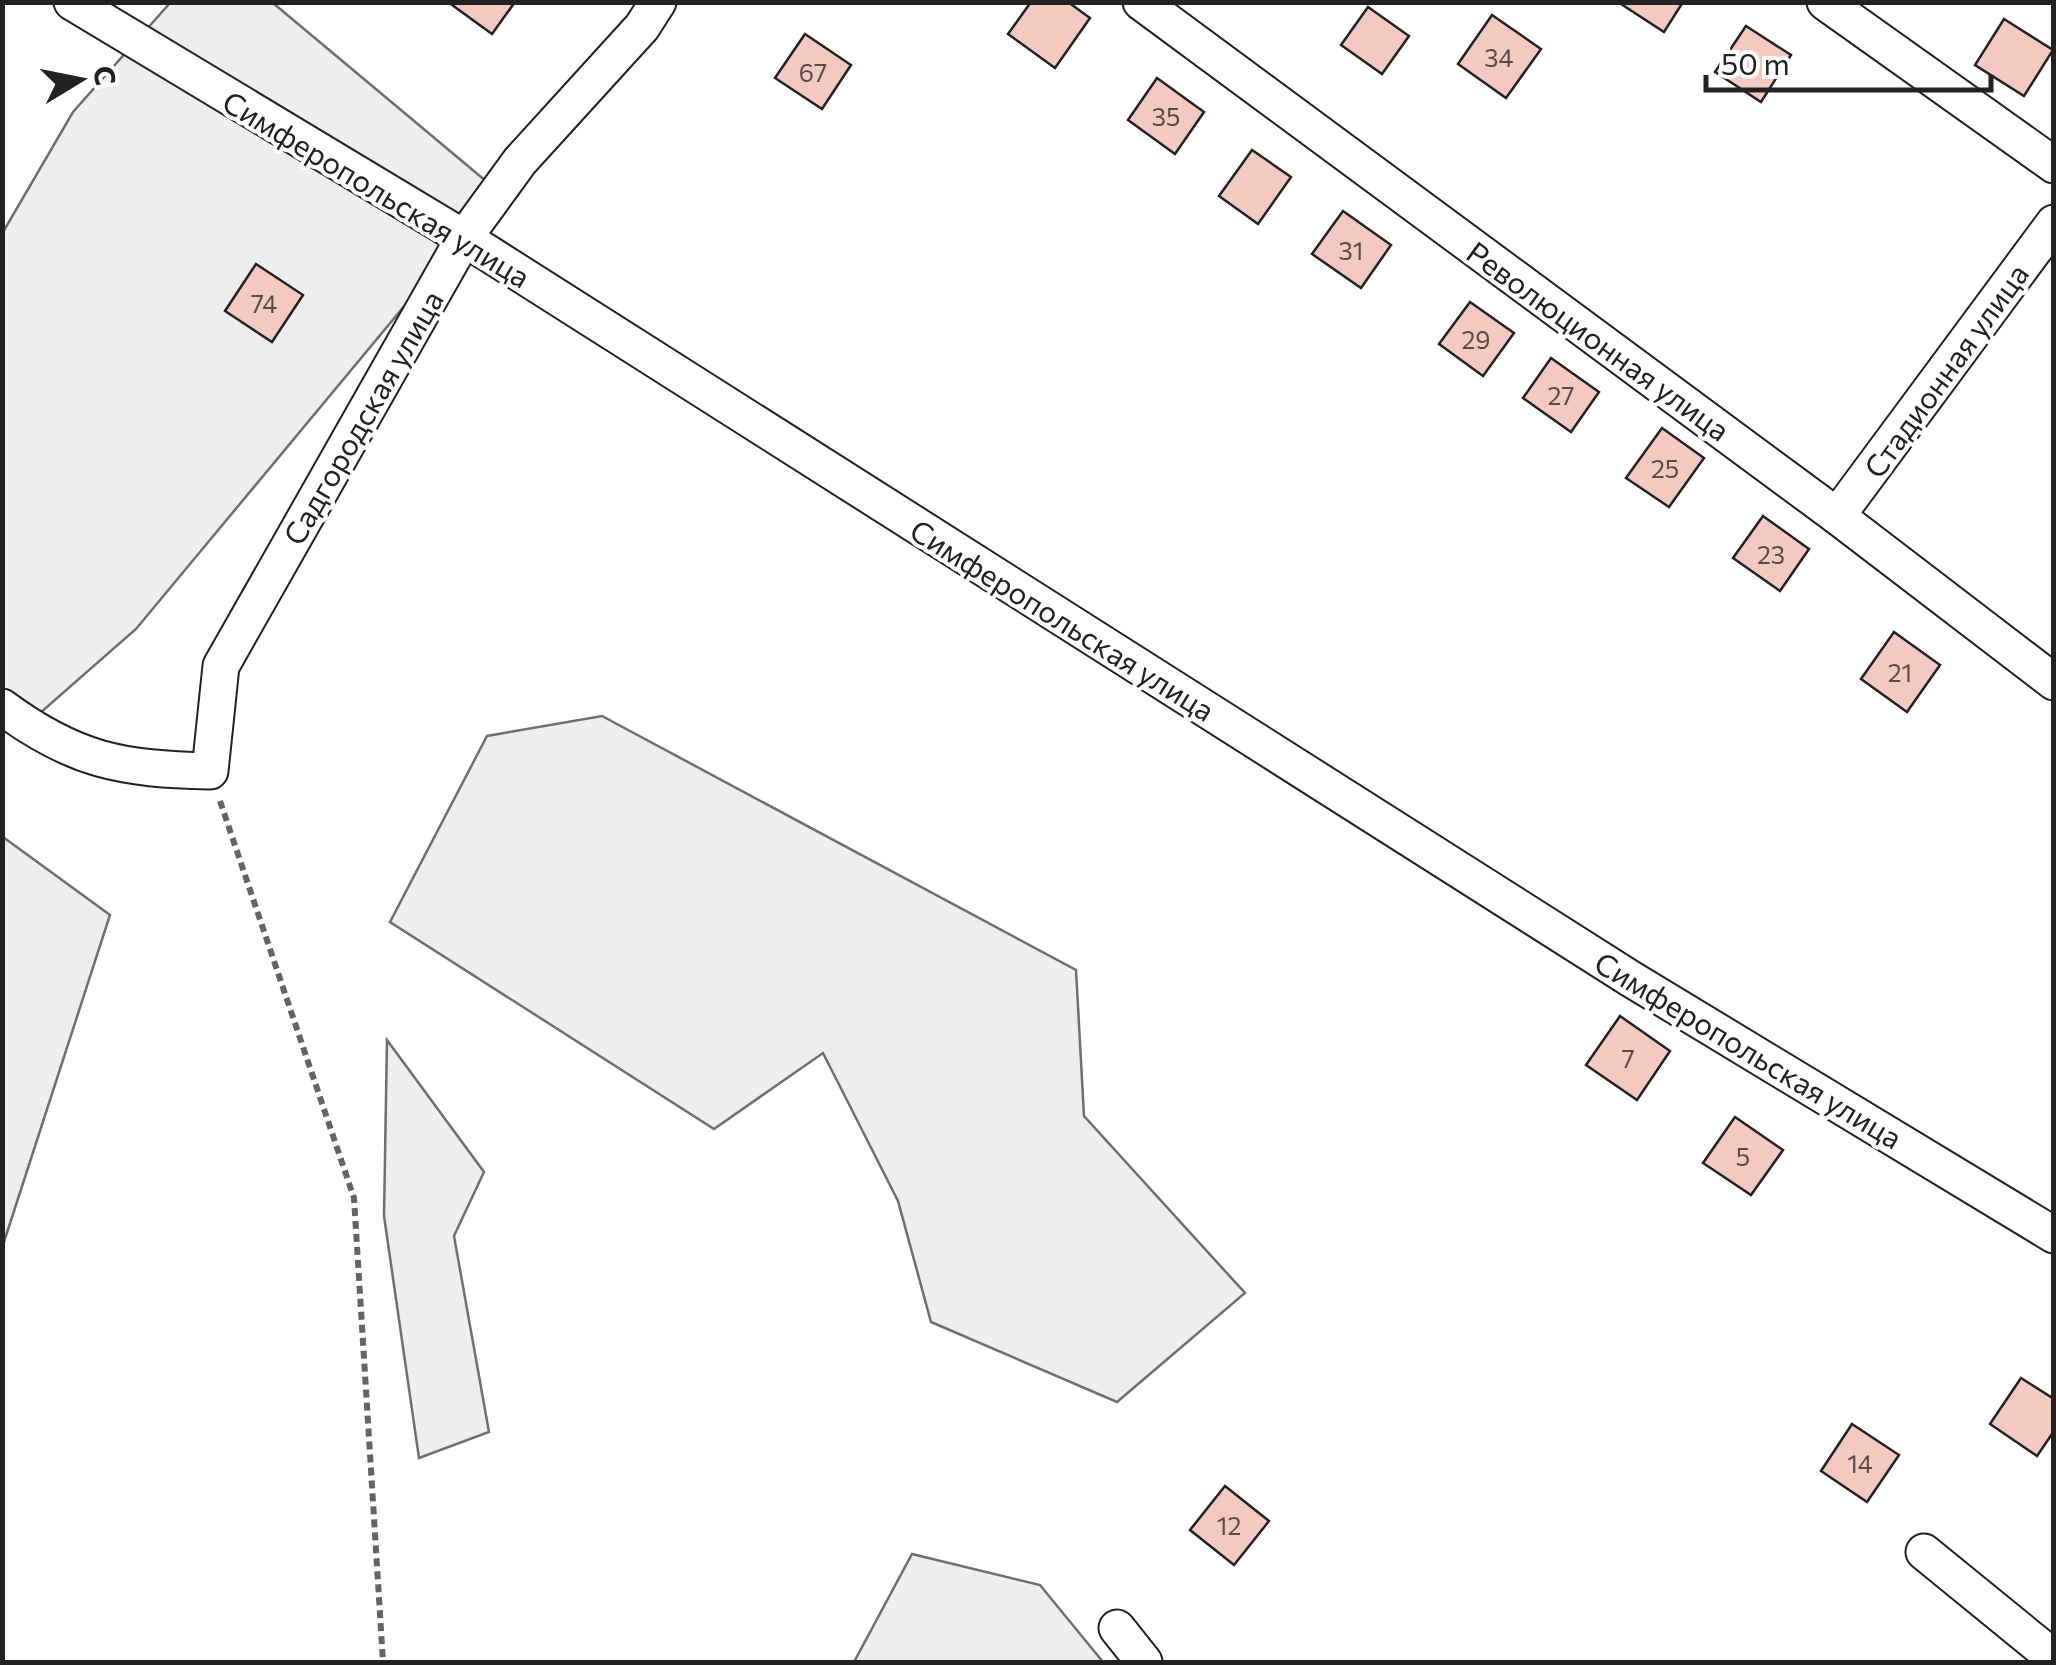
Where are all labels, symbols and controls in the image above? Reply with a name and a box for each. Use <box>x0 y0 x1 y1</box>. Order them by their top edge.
north arrow <box>30 30 130 130</box>
scale bar <box>1706 30 1991 92</box>
house number: 34 <box>1484 42 1514 72</box>
text: 50 m <box>1721 44 1790 81</box>
house number: 67 <box>799 57 827 87</box>
text: С <box>87 63 124 88</box>
street label: Симферопольская улица <box>217 82 537 294</box>
house number: 35 <box>1152 101 1180 131</box>
street label: Революционная улица <box>1460 232 1738 448</box>
house number: 31 <box>1339 235 1363 265</box>
street label: Стадионная улица <box>1855 256 2035 484</box>
street label: Садгородская улица <box>274 283 450 551</box>
house number: 74 <box>251 288 277 318</box>
house number: 29 <box>1462 324 1490 354</box>
house number: 27 <box>1548 380 1575 410</box>
house number: 25 <box>1651 453 1679 483</box>
street label: Симферопольская улица <box>904 510 1222 728</box>
house number: 23 <box>1757 539 1785 569</box>
house number: 21 <box>1888 657 1912 687</box>
street label: Симферопольская улица <box>1589 943 1909 1155</box>
house number: 7 <box>1621 1043 1635 1073</box>
house number: 5 <box>1736 1141 1750 1171</box>
house number: 14 <box>1847 1448 1873 1478</box>
house number: 12 <box>1217 1510 1241 1540</box>

